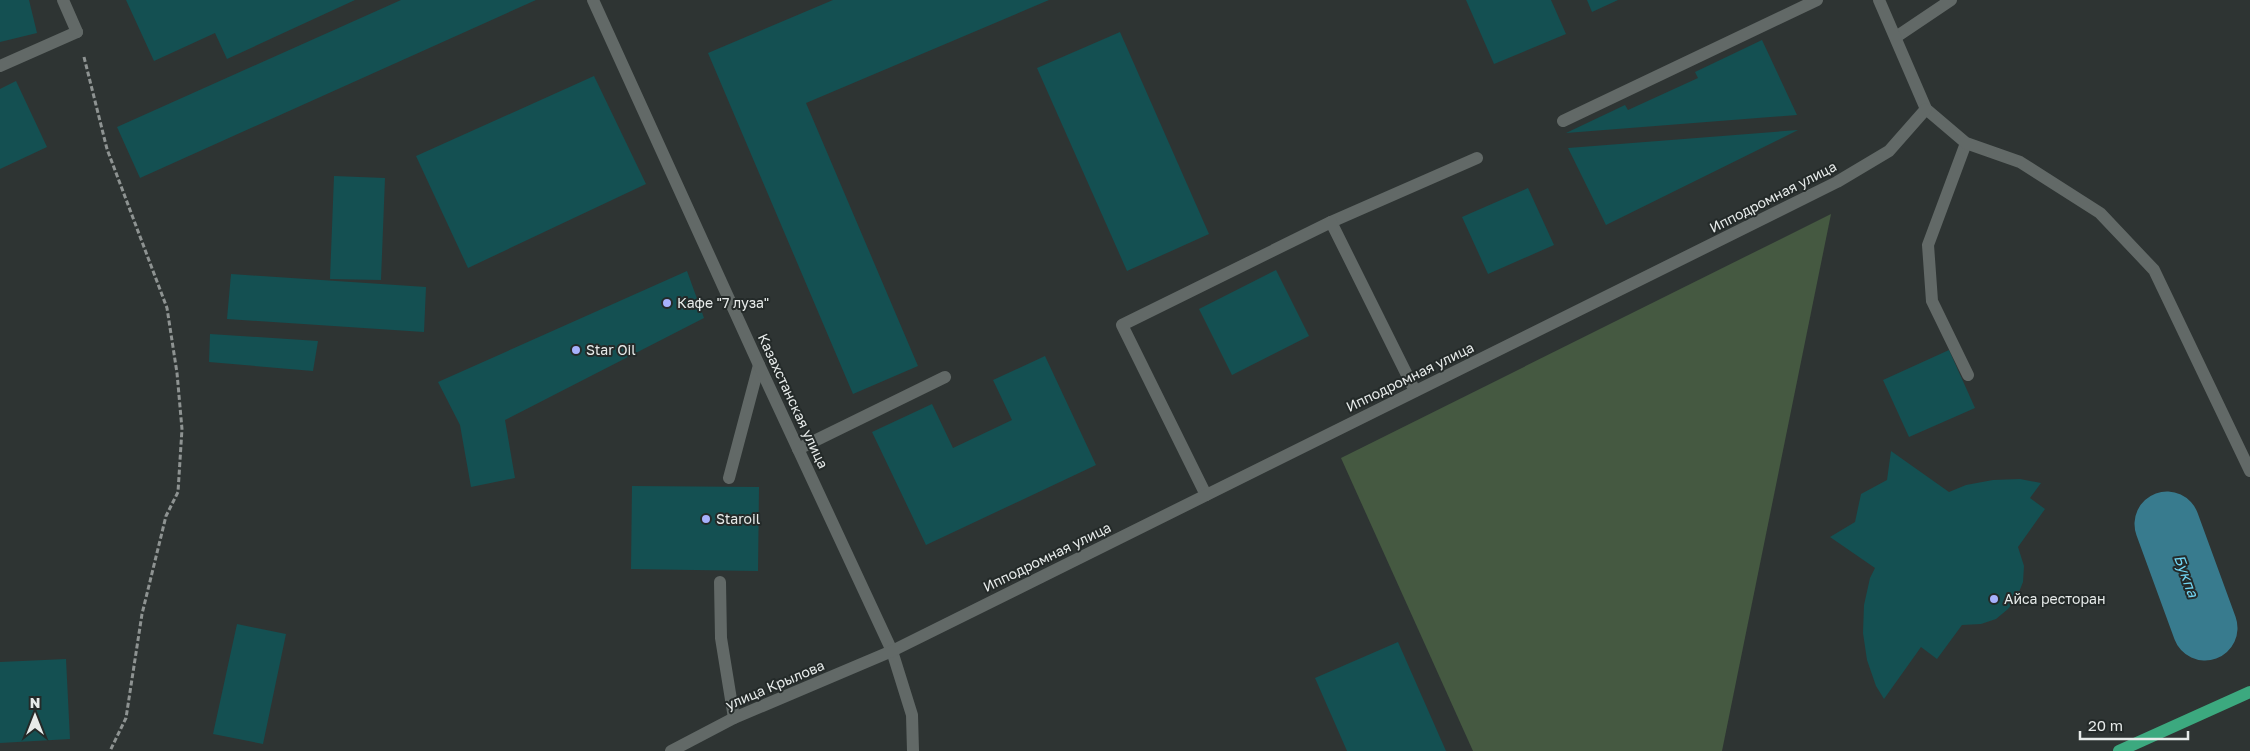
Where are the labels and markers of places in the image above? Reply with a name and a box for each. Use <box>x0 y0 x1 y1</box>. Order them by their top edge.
place label: Кафе "7 луза" <box>677 294 769 311</box>
marker: Кафе "7 луза" <box>661 297 673 309</box>
place label: Star Oil <box>586 341 636 358</box>
marker: Star Oil <box>570 344 582 356</box>
place label: Staroil <box>716 510 760 527</box>
marker: Staroil <box>700 513 712 525</box>
place label: Айса ресторан <box>2004 590 2106 607</box>
marker: Айса ресторан <box>1988 593 2000 605</box>

